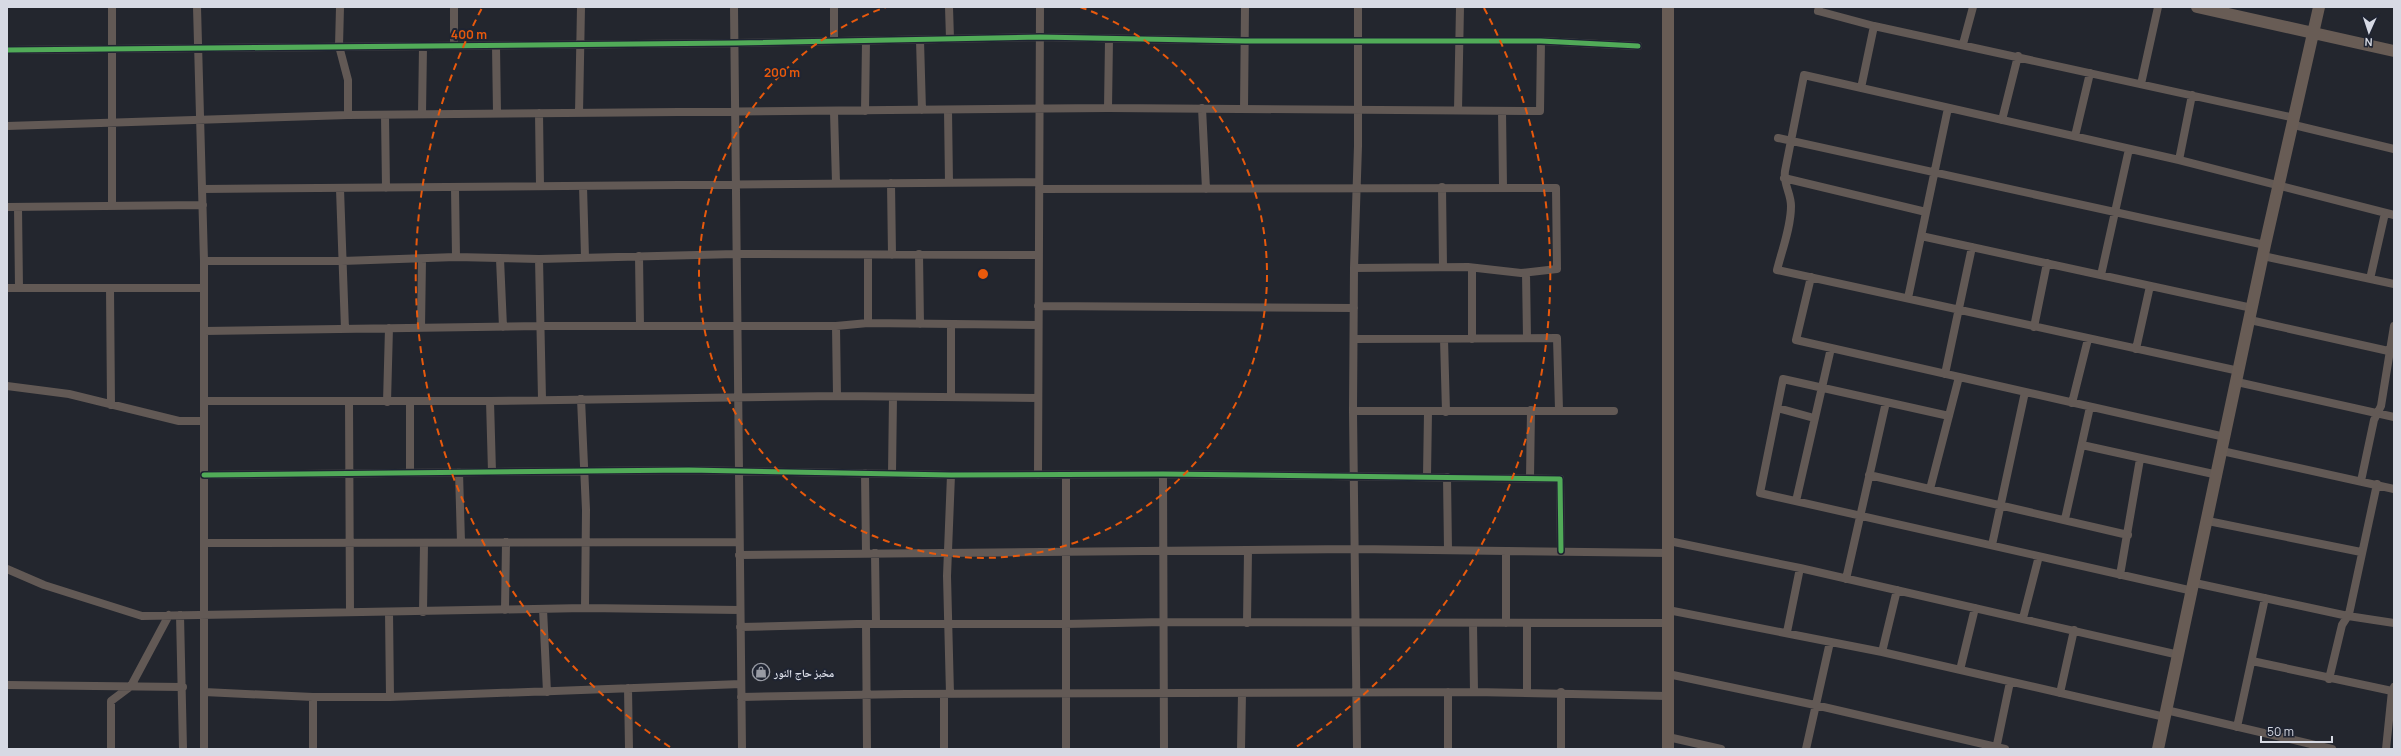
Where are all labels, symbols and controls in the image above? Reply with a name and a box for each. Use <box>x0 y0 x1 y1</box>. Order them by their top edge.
north arrow <box>2349 12 2389 52</box>
text: 400 m <box>451 26 487 43</box>
text: N <box>2364 35 2373 50</box>
text: 200 m <box>764 64 800 81</box>
centre of rings <box>976 267 990 281</box>
shop icon: مخبز حاج النور <box>751 662 771 682</box>
place label: مخبز حاج النور <box>773 665 834 681</box>
scale bar <box>2261 718 2332 744</box>
text: 50 m <box>2267 723 2294 740</box>

